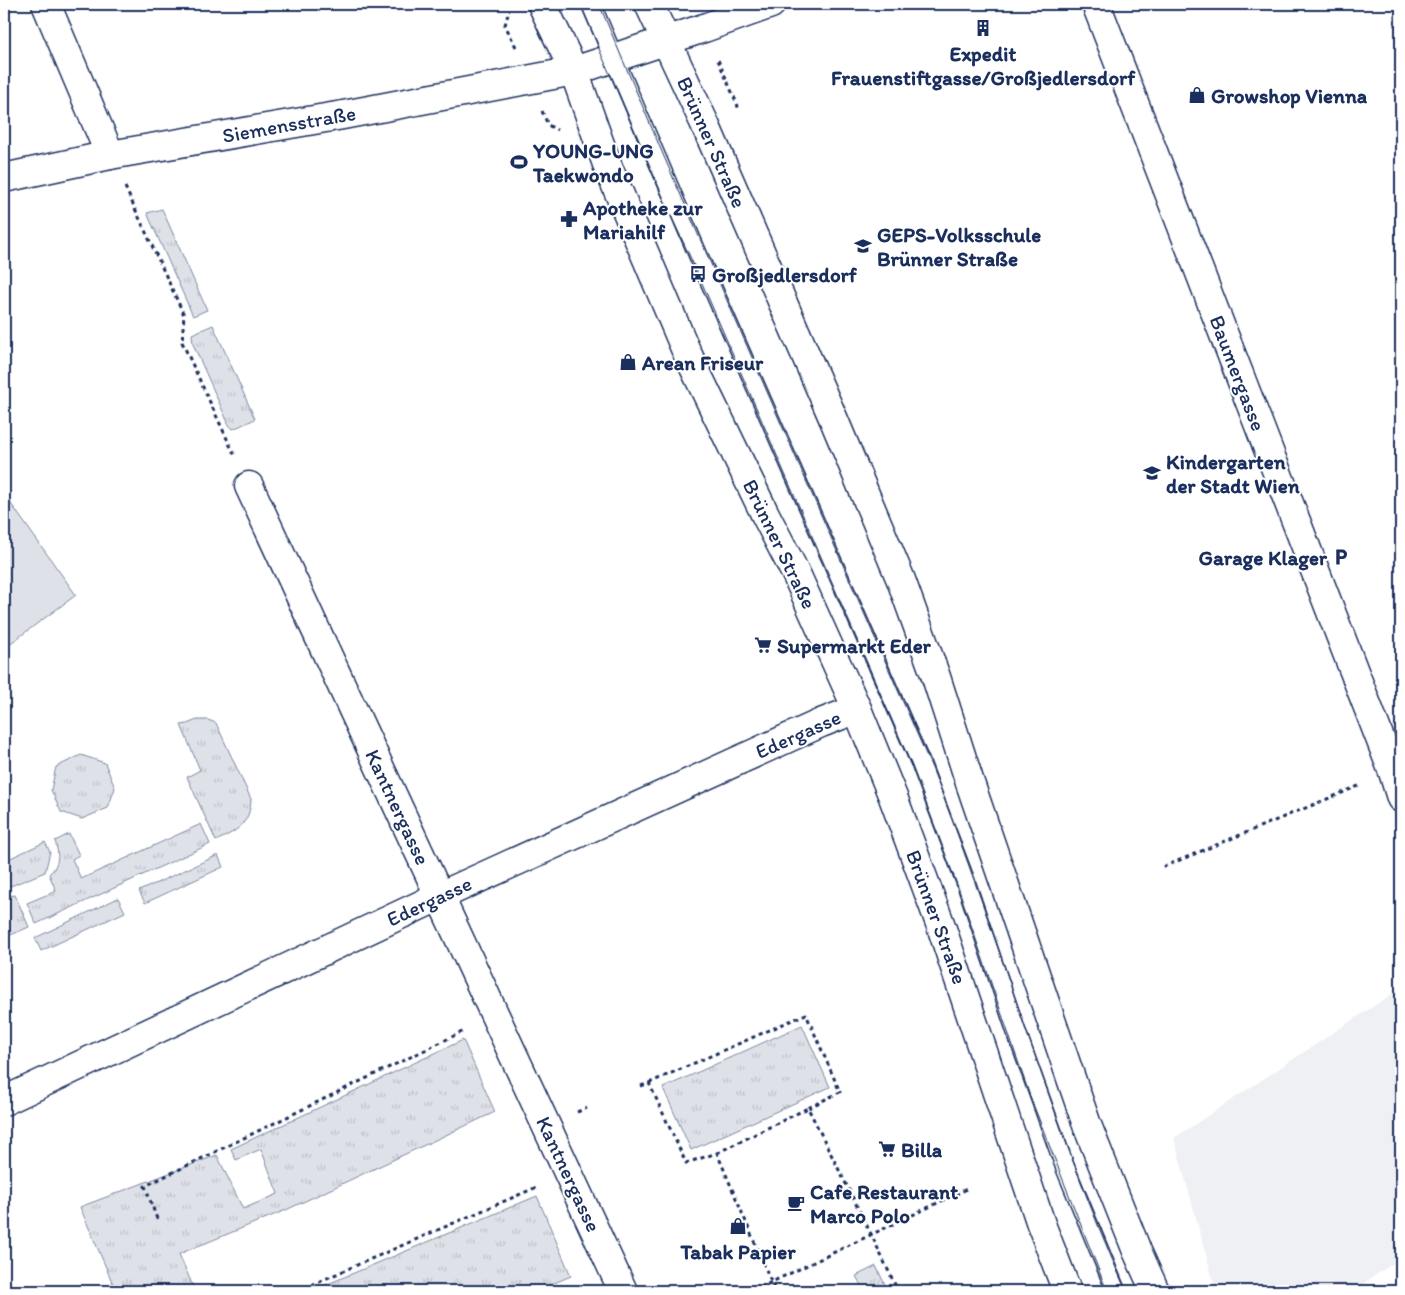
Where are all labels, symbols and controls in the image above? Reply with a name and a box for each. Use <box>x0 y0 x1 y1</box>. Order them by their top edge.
building icon: Expedit Frauenstiftgasse/Großjedlersdorf <box>973 18 993 38</box>
place label: Expedit Frauenstiftgasse/Großjedlersdorf <box>831 41 1136 91</box>
street label: Brünner Straße <box>672 73 752 211</box>
place label: Growshop Vienna <box>1211 83 1368 109</box>
shop icon: Growshop Vienna <box>1187 85 1207 105</box>
street label: Siemensstraße <box>220 100 358 148</box>
place label: YOUNG-UNG Taekwondo <box>532 138 654 187</box>
sports icon: YOUNG-UNG Taekwondo <box>509 152 529 172</box>
place label: Apotheke zur Mariahilf <box>582 195 703 244</box>
pharmacy icon: Apotheke zur Mariahilf <box>559 209 579 229</box>
place label: GEPS-Volksschule Brünner Straße <box>877 222 1041 271</box>
school or university icon: GEPS-Volksschule Brünner Straße <box>853 236 873 256</box>
place label: Großjedlersdorf <box>712 262 858 288</box>
bus stop icon: Großjedlersdorf <box>688 264 708 284</box>
street label: Baumergasse <box>1204 312 1272 434</box>
place label: Arean Friseur <box>641 350 764 375</box>
shop icon: Arean Friseur <box>618 352 638 372</box>
place label: Kindergarten der Stadt Wien <box>1166 449 1300 498</box>
school or university icon: Kindergarten der Stadt Wien <box>1142 463 1162 483</box>
street label: Brünner Straße <box>738 475 822 613</box>
place label: Garage Klager <box>1198 545 1328 571</box>
parking icon: Garage Klager <box>1331 547 1351 567</box>
place label: Supermarkt Eder <box>777 633 932 659</box>
supermarket icon: Supermarkt Eder <box>753 635 773 655</box>
street label: Edergasse <box>751 704 845 764</box>
street label: Kantnergasse <box>360 745 436 869</box>
street label: Brünner Straße <box>901 846 973 988</box>
street label: Edergasse <box>383 870 475 932</box>
street label: Kantnergasse <box>531 1112 607 1236</box>
place label: Billa <box>901 1137 943 1162</box>
supermarket icon: Billa <box>877 1139 897 1159</box>
place label: Cafe Restaurant Marco Polo <box>810 1179 958 1228</box>
cafe icon: Cafe Restaurant Marco Polo <box>786 1193 806 1213</box>
shop icon: Tabak Papier <box>728 1216 748 1236</box>
place label: Tabak Papier <box>679 1239 796 1265</box>

